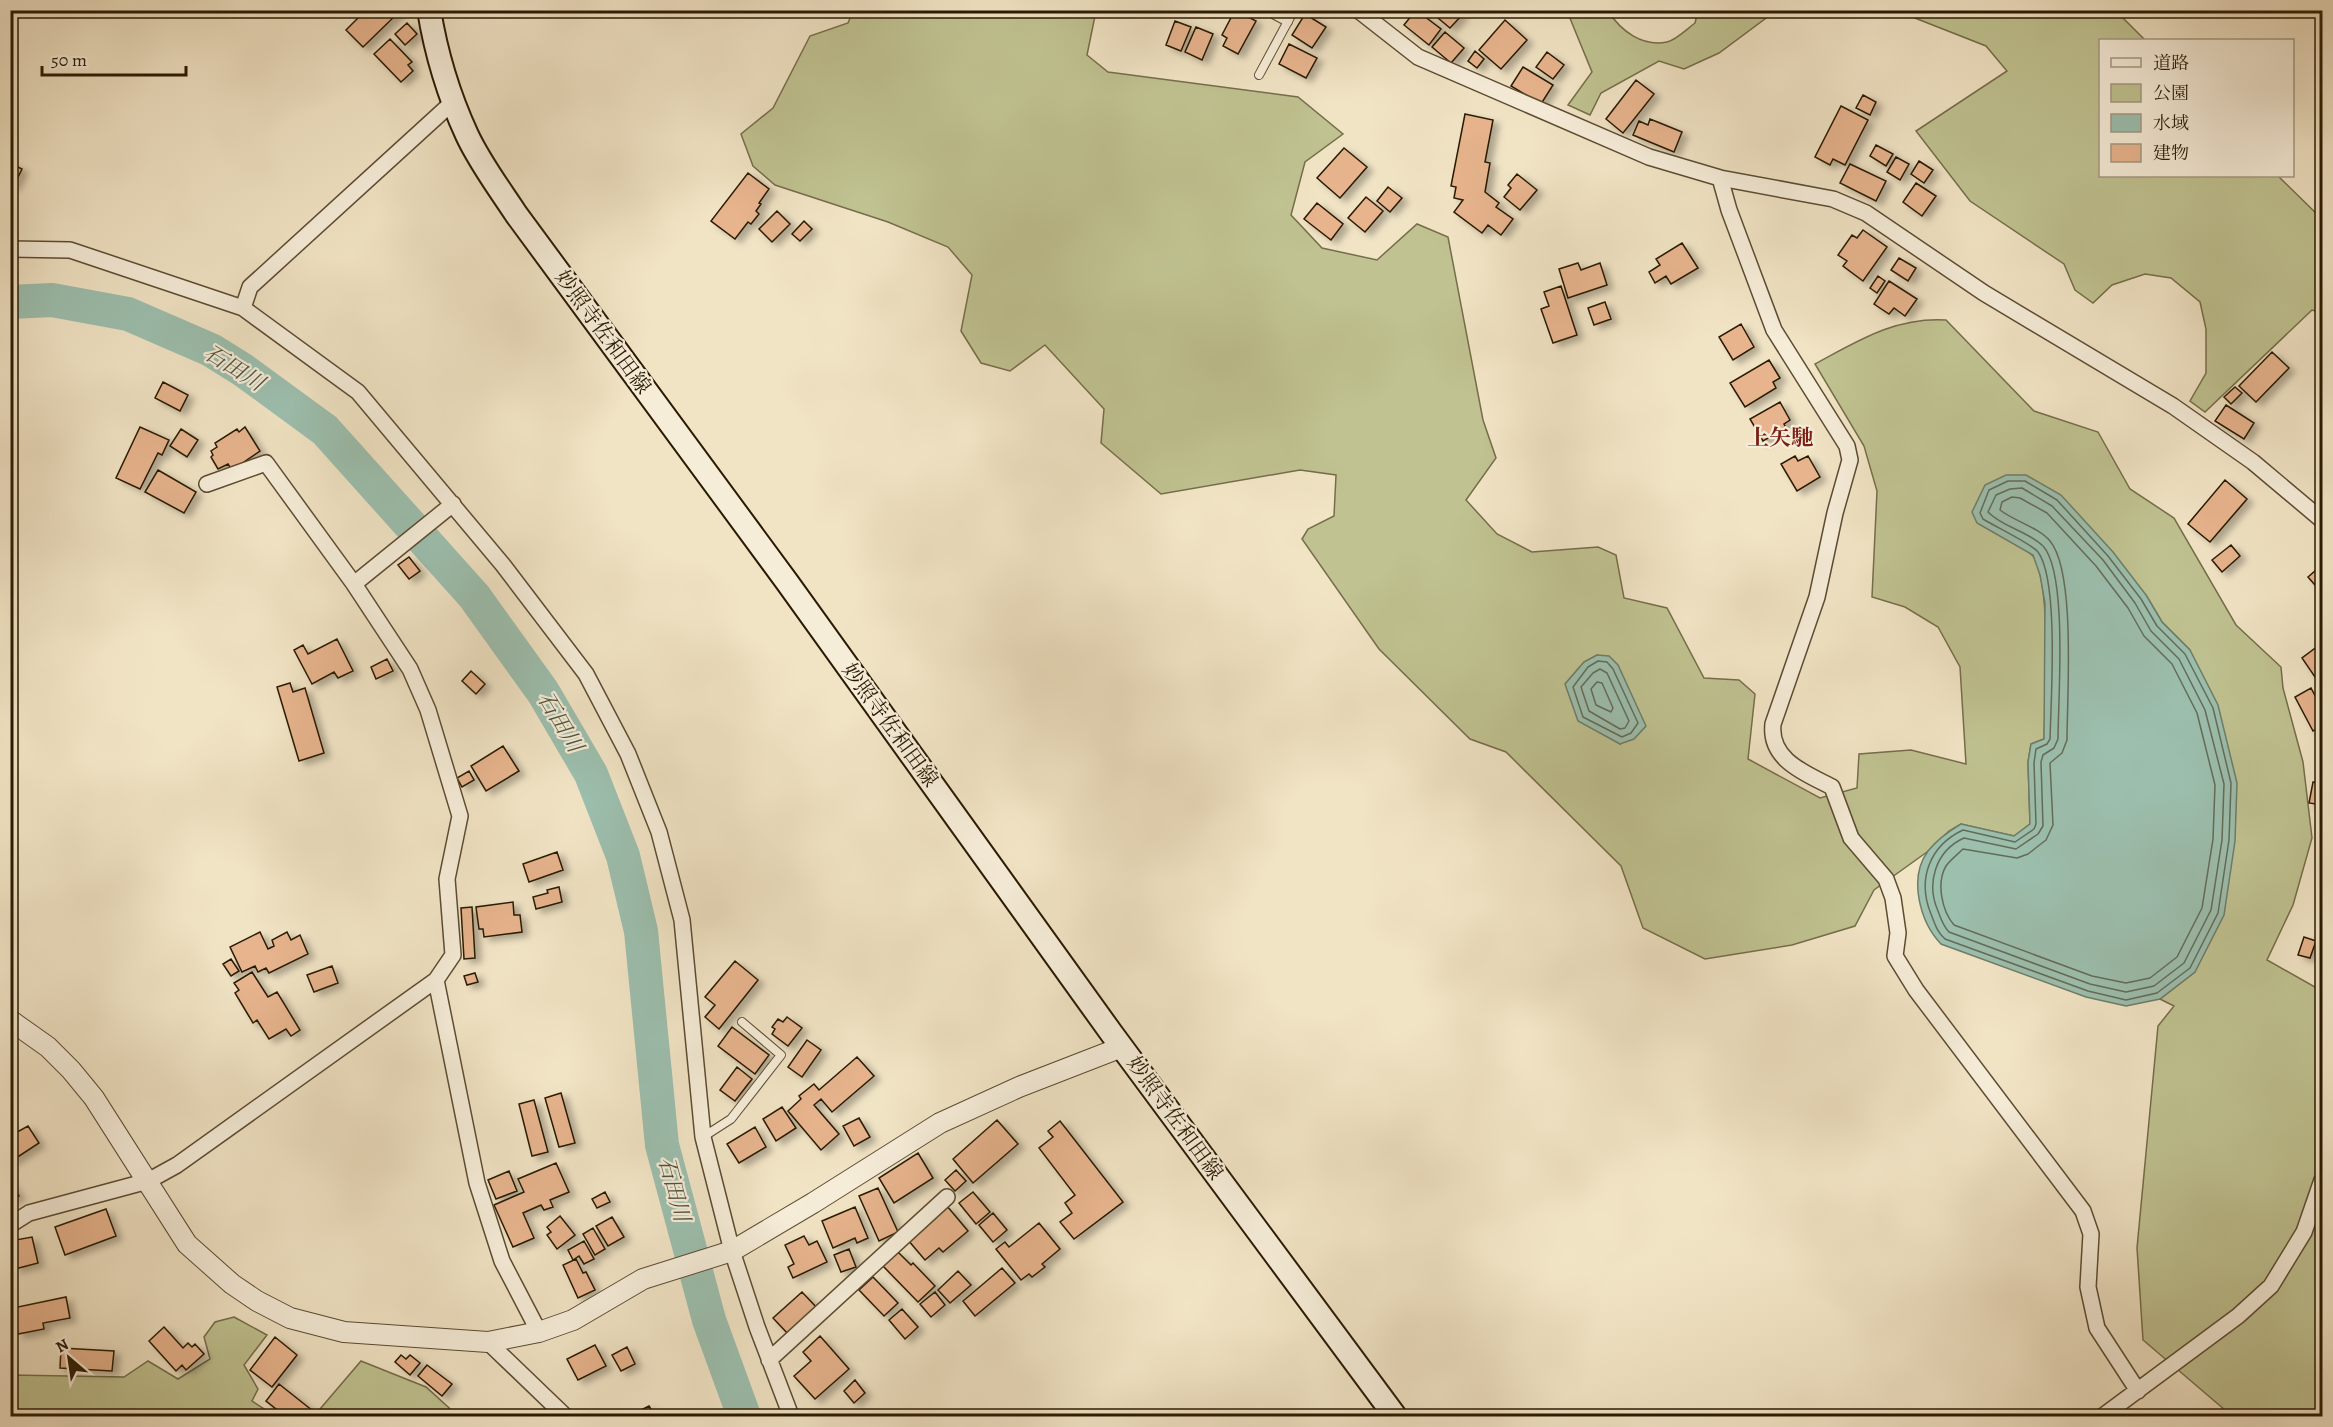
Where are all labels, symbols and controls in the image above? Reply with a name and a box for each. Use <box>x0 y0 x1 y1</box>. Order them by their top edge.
scale bar <box>42 39 186 77</box>
legend <box>2099 39 2294 177</box>
text: 50 m <box>51 48 87 72</box>
text: 道路 <box>2153 51 2189 75</box>
text: 公園 <box>2153 81 2189 105</box>
text: 水域 <box>2153 111 2189 135</box>
text: 建物 <box>2153 141 2189 165</box>
street label: 妙照寺佐和田線 <box>548 264 658 400</box>
water label: 石田川 <box>198 338 272 399</box>
district label: 上矢馳 <box>1747 423 1814 453</box>
street label: 妙照寺佐和田線 <box>835 657 945 793</box>
water label: 石田川 <box>530 686 591 760</box>
street label: 妙照寺佐和田線 <box>1120 1050 1230 1186</box>
water label: 石田川 <box>651 1153 698 1227</box>
north arrow <box>39 1328 99 1388</box>
text: N <box>52 1333 73 1358</box>

